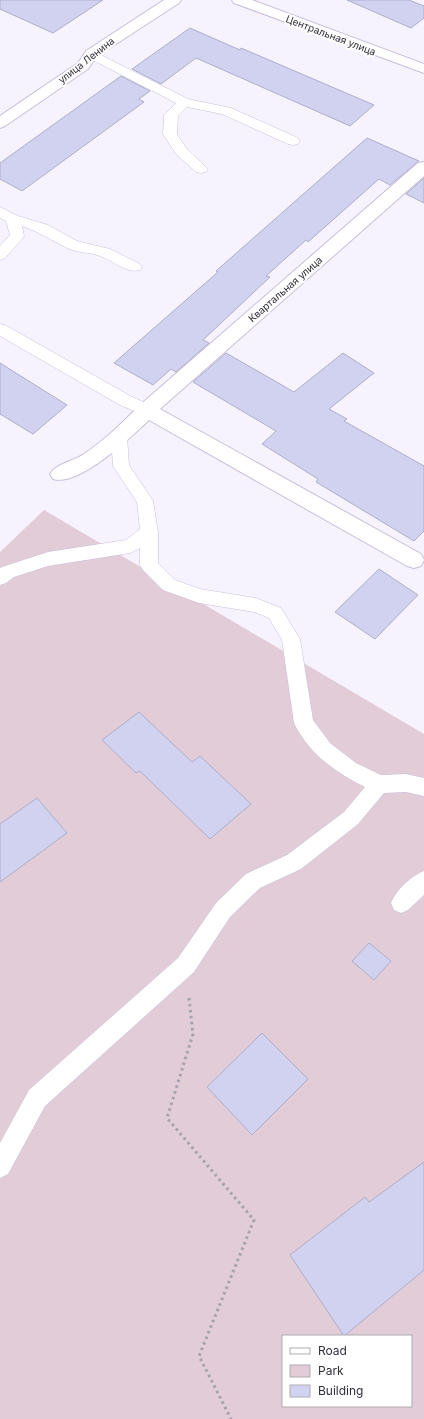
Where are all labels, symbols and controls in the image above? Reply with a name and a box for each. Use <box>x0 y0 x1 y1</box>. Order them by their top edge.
street label: Центральная улица <box>284 12 378 58</box>
street label: улица Ленина <box>56 34 116 86</box>
street label: Квартальная улица <box>246 254 324 324</box>
legend <box>282 1335 412 1407</box>
text: Road <box>318 1343 347 1358</box>
text: Park <box>318 1363 344 1378</box>
text: Building <box>318 1383 363 1398</box>

